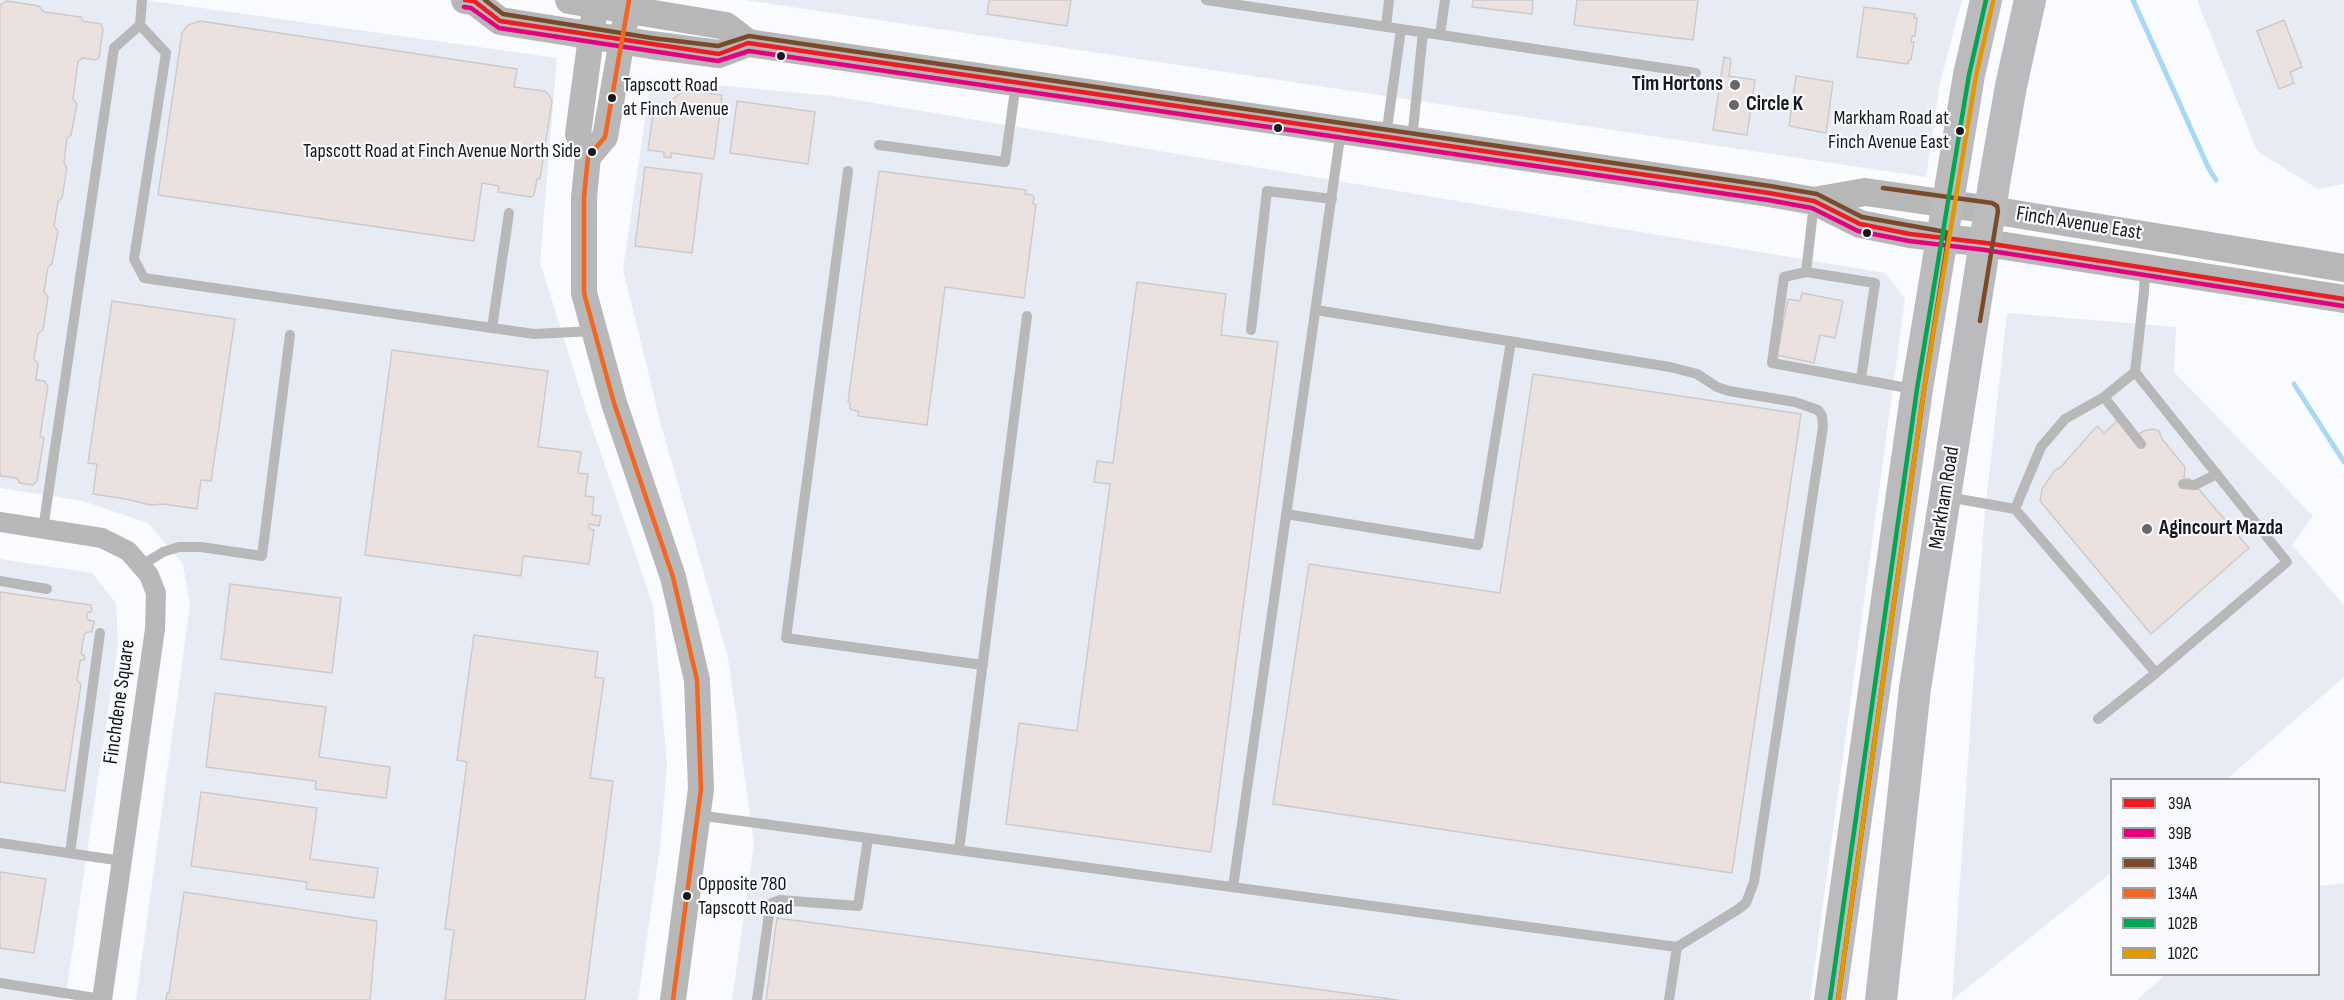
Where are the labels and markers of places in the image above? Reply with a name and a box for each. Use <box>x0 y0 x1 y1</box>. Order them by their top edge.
unlabelled marker <box>775 50 787 62</box>
place label: Tim Hortons <box>1632 72 1723 98</box>
place label: Tapscott Road at Finch Avenue <box>623 74 729 121</box>
marker: Tim Hortons <box>1728 78 1742 92</box>
marker: Tapscott Road at Finch Avenue <box>606 92 618 104</box>
place label: Circle K <box>1746 92 1803 118</box>
marker: Circle K <box>1727 98 1741 112</box>
place label: Markham Road at Finch Avenue East <box>1828 107 1949 154</box>
unlabelled marker <box>1272 122 1284 134</box>
marker: Markham Road at Finch Avenue East <box>1954 125 1966 137</box>
place label: Tapscott Road at Finch Avenue North Side <box>303 140 581 164</box>
marker: Tapscott Road at Finch Avenue North Side <box>586 146 598 158</box>
unlabelled marker <box>1861 227 1873 239</box>
place label: Agincourt Mazda <box>2159 516 2283 542</box>
marker: Agincourt Mazda <box>2140 522 2154 536</box>
place label: Opposite 780 Tapscott Road <box>698 873 793 920</box>
marker: Opposite 780 Tapscott Road <box>681 890 693 902</box>

